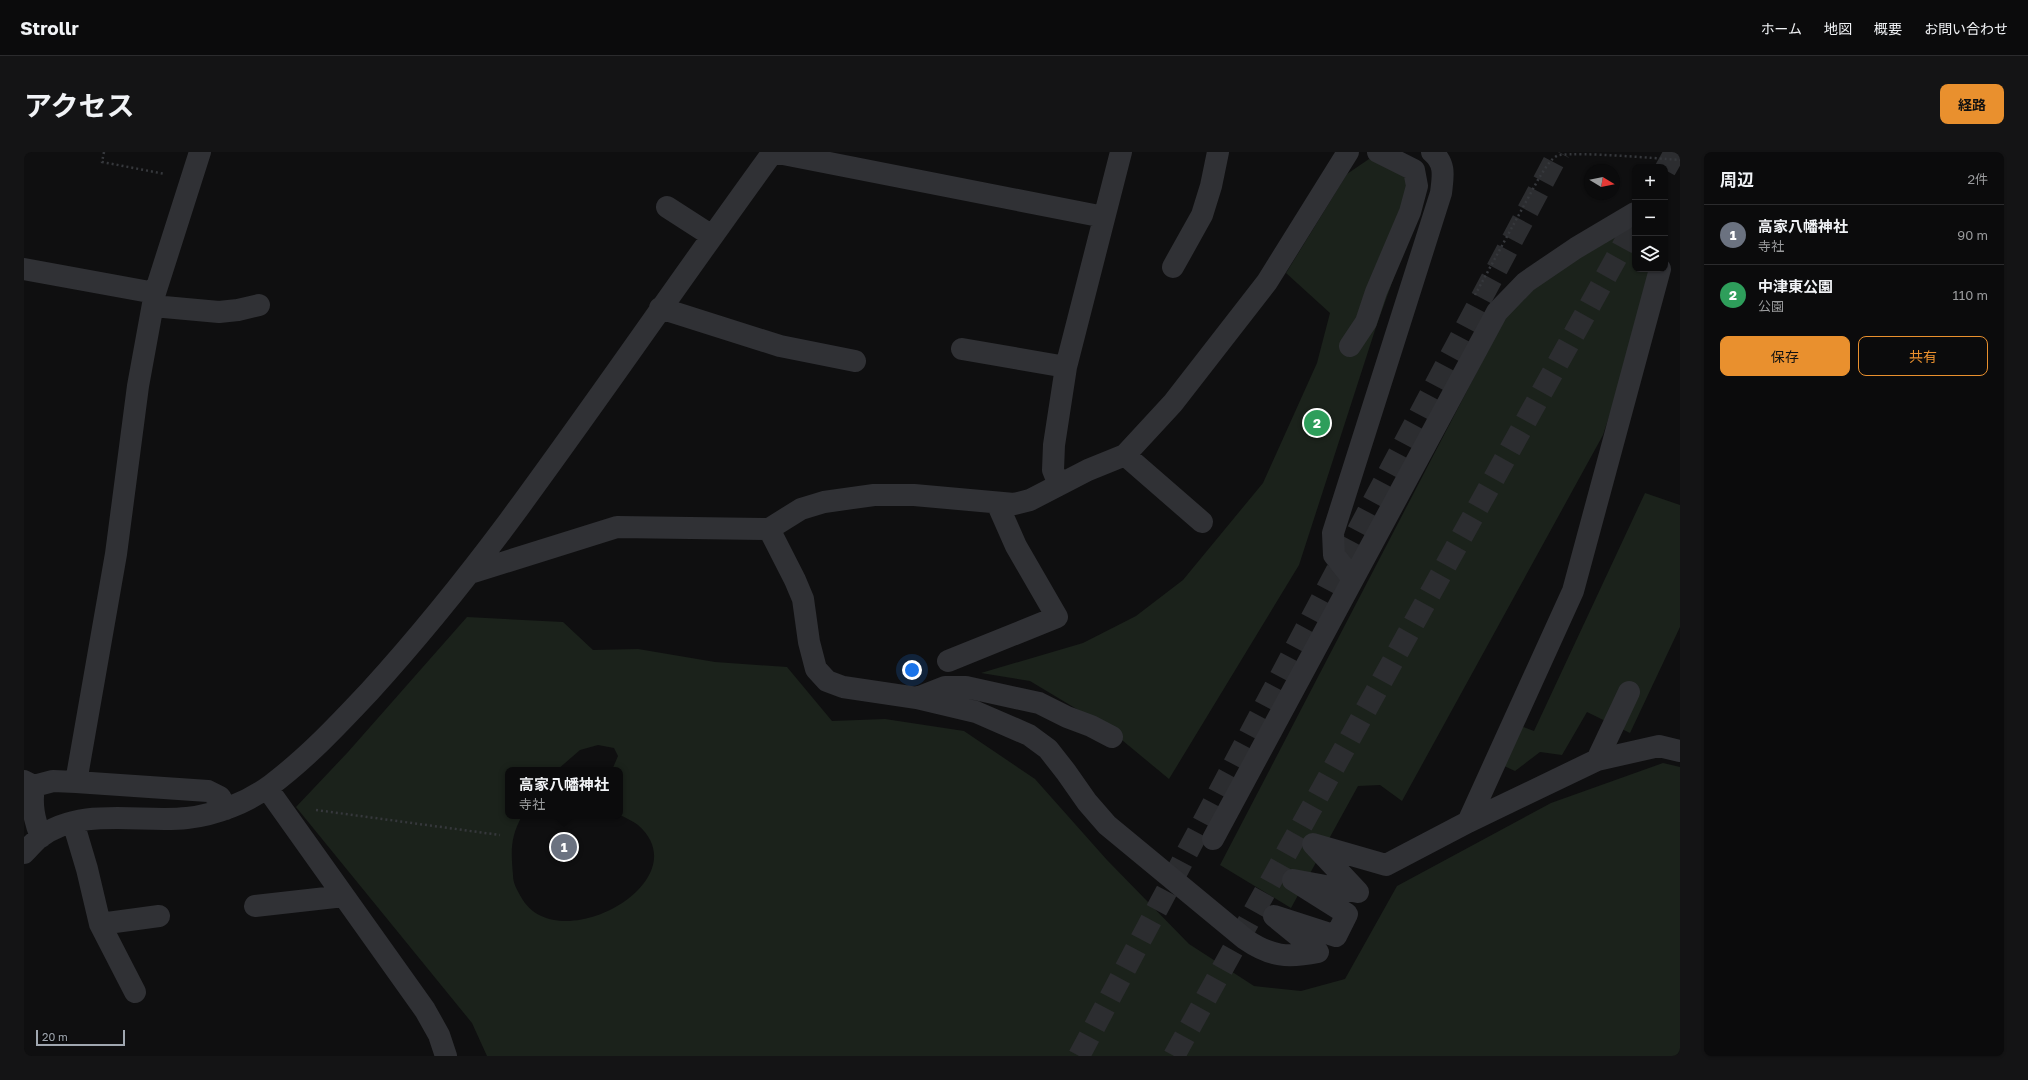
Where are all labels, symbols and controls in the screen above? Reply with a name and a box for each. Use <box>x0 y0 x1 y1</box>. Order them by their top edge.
text: Strollr <box>20 16 79 39</box>
text: ホーム <box>1760 20 1802 37</box>
text: 地図 <box>1824 20 1852 37</box>
text: 概要 <box>1874 20 1902 37</box>
text: お問い合わせ <box>1924 20 2008 37</box>
button: 経路 <box>1940 84 2004 124</box>
text: アクセス <box>24 89 135 122</box>
north arrow <box>1584 164 1620 200</box>
map controls <box>1632 164 1668 272</box>
button: + <box>1632 164 1668 200</box>
text: 周辺 <box>1720 169 1754 190</box>
text: 2件 <box>1967 171 1988 187</box>
button: − <box>1632 200 1668 236</box>
text: 高家八幡神社 <box>1758 217 1848 235</box>
text: 1 <box>1730 227 1736 243</box>
text: 90 m <box>1957 227 1988 243</box>
button: layers <box>1632 236 1668 272</box>
text: 寺社 <box>1758 238 1784 254</box>
text: 中津東公園 <box>1758 277 1833 295</box>
text: 2 <box>1729 287 1737 303</box>
text: 110 m <box>1953 287 1988 303</box>
text: 公園 <box>1758 298 1784 314</box>
button: 保存 <box>1720 336 1850 376</box>
button: 共有 <box>1858 336 1988 376</box>
pin: 2 <box>1304 408 1330 438</box>
your location <box>902 660 922 680</box>
popup <box>505 767 623 819</box>
text: 高家八幡神社 <box>519 775 609 793</box>
text: 寺社 <box>519 796 545 812</box>
pin: 1 <box>551 832 577 862</box>
scale bar <box>36 1028 125 1047</box>
text: 20 m <box>42 1030 68 1043</box>

